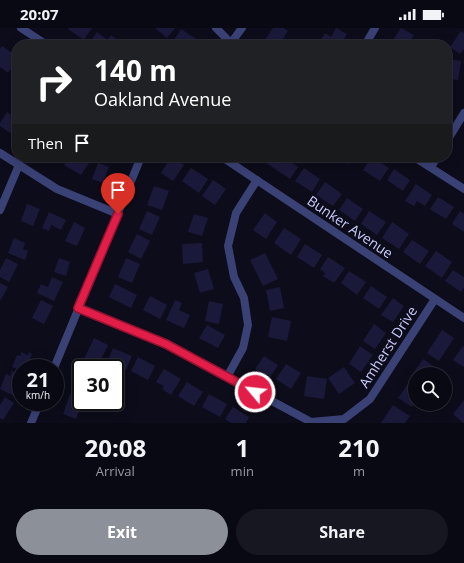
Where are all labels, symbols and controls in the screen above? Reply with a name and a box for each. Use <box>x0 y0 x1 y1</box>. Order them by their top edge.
text: 20:07 <box>20 4 59 24</box>
text: 140 m <box>94 51 177 89</box>
icon: right <box>28 56 80 108</box>
text: Oakland Avenue <box>94 87 231 111</box>
icon: arrive <box>71 132 93 154</box>
text: Then <box>28 133 63 153</box>
pin <box>101 173 135 214</box>
icon: arrive <box>107 179 129 201</box>
street label: Bunker Avenue <box>304 191 397 262</box>
street label: Amherst Drive <box>354 302 421 391</box>
speed limit sign: 30 <box>72 359 124 411</box>
text: 21 <box>27 366 49 393</box>
map controls <box>408 367 452 411</box>
button: search <box>408 367 452 411</box>
position arrow <box>234 371 276 413</box>
text: km/h <box>26 388 50 402</box>
text: 20:08 <box>84 431 146 464</box>
text: 1 <box>235 431 249 464</box>
text: 210 <box>338 431 380 464</box>
text: Arrival <box>96 462 135 480</box>
text: min <box>231 462 254 480</box>
text: m <box>353 462 365 480</box>
button: Exit <box>16 509 228 555</box>
button: Share <box>236 509 448 555</box>

